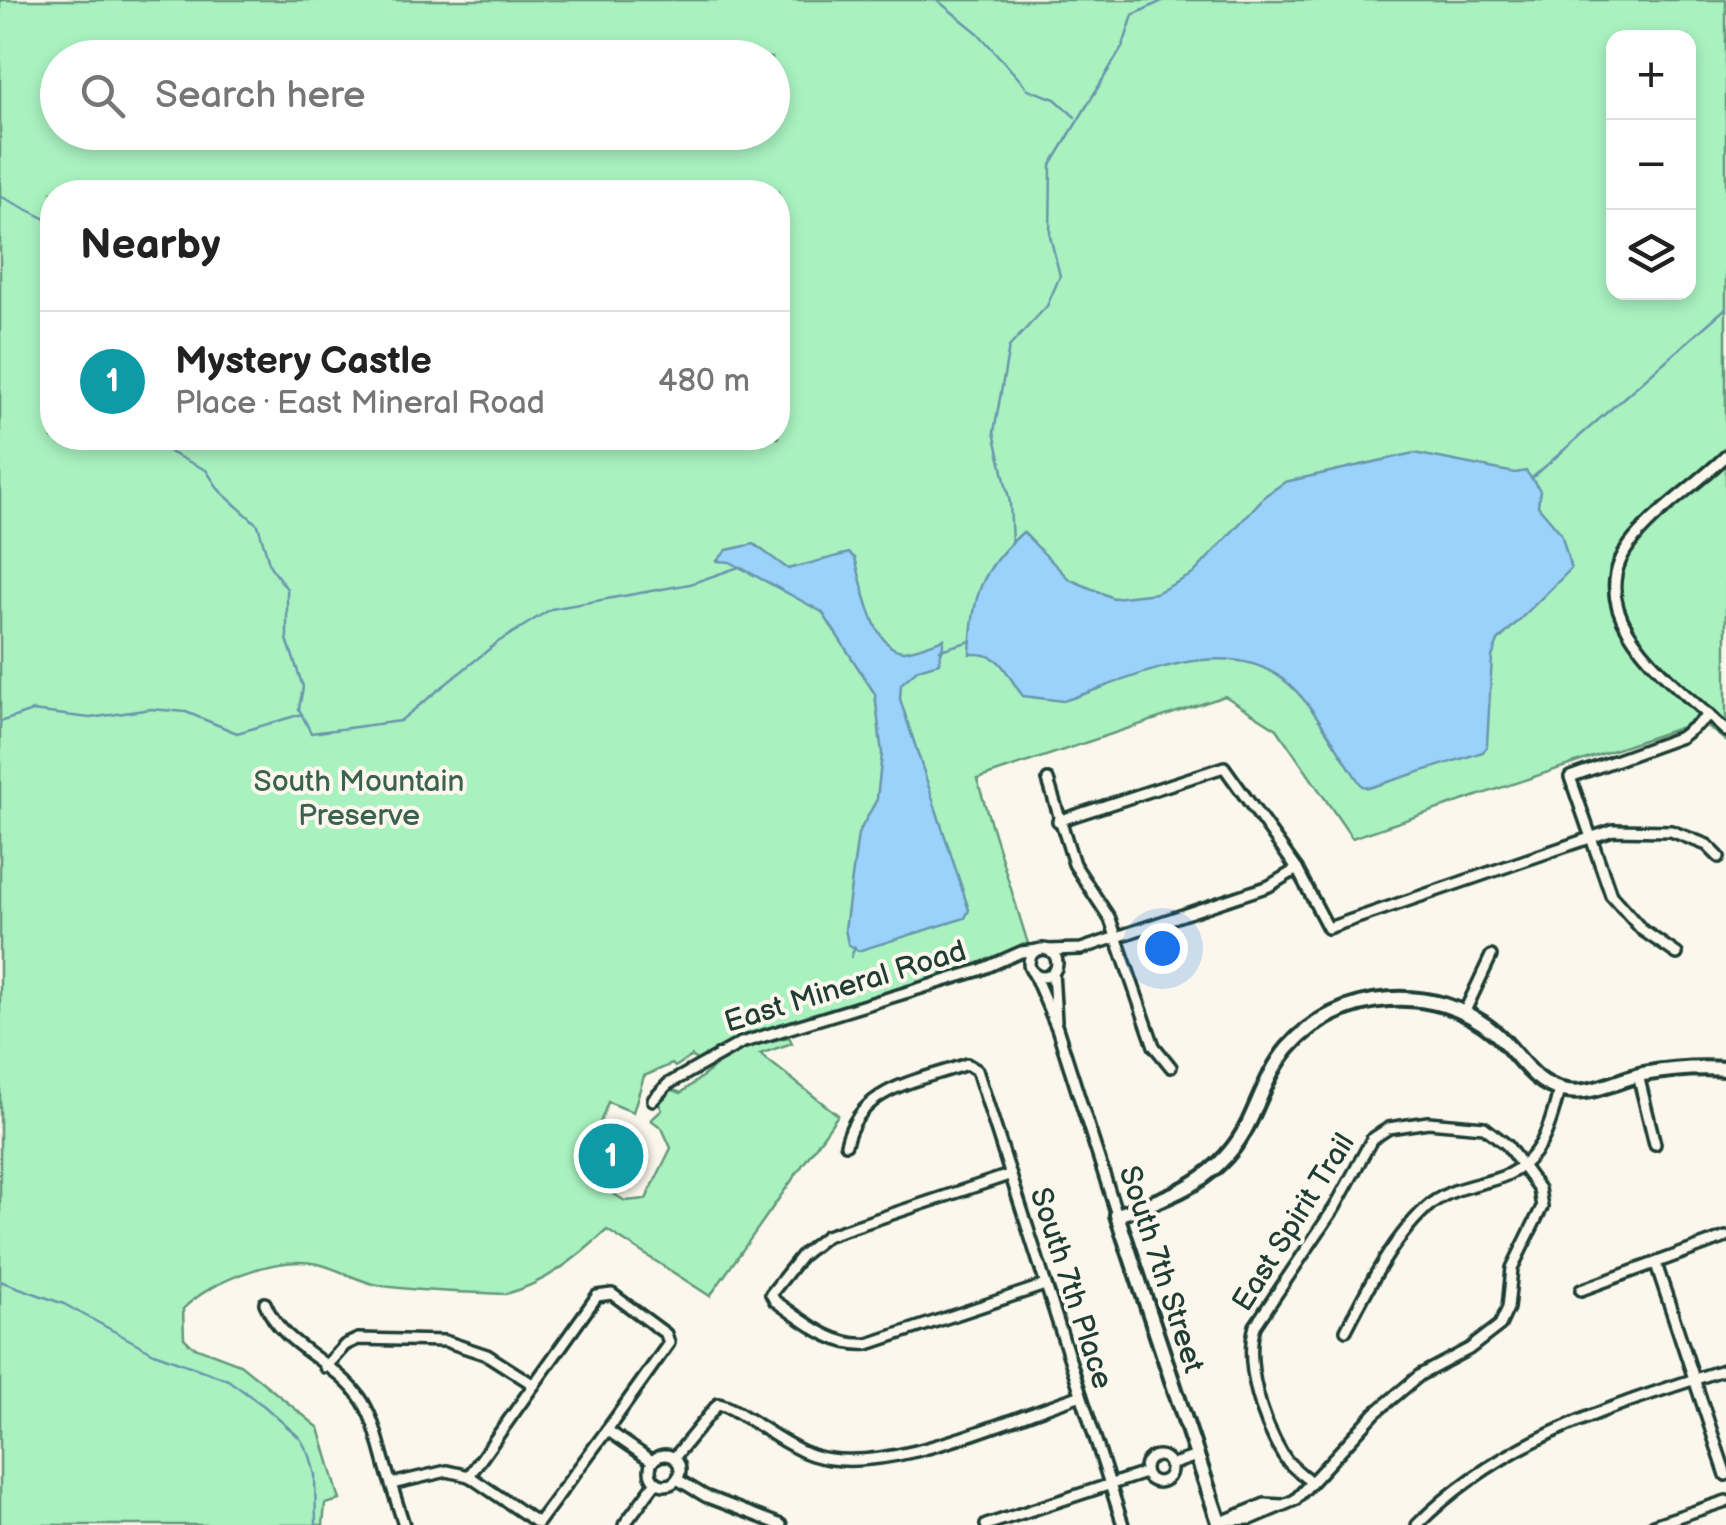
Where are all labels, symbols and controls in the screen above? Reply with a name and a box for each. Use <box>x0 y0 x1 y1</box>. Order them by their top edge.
map controls <box>1606 30 1696 300</box>
button: + <box>1606 30 1696 120</box>
search box <box>40 40 790 150</box>
icon: search <box>75 68 130 123</box>
text: Search here <box>155 73 366 118</box>
button: − <box>1606 120 1696 210</box>
button: layers <box>1606 210 1696 300</box>
text: Nearby <box>80 220 220 271</box>
text: Mystery Castle <box>175 339 432 384</box>
text: 1 <box>106 362 119 401</box>
text: 480 m <box>658 362 750 401</box>
text: Place · East Mineral Road <box>175 384 545 423</box>
park label: South Mountain Preserve <box>254 764 465 834</box>
your location <box>1137 923 1188 974</box>
street label: East Mineral Road <box>720 933 971 1041</box>
pin: 1 <box>578 1118 644 1194</box>
street label: East Spirit Trail <box>1225 1127 1363 1318</box>
street label: South 7th Street <box>1111 1161 1211 1377</box>
street label: South 7th Place <box>1022 1183 1121 1393</box>

